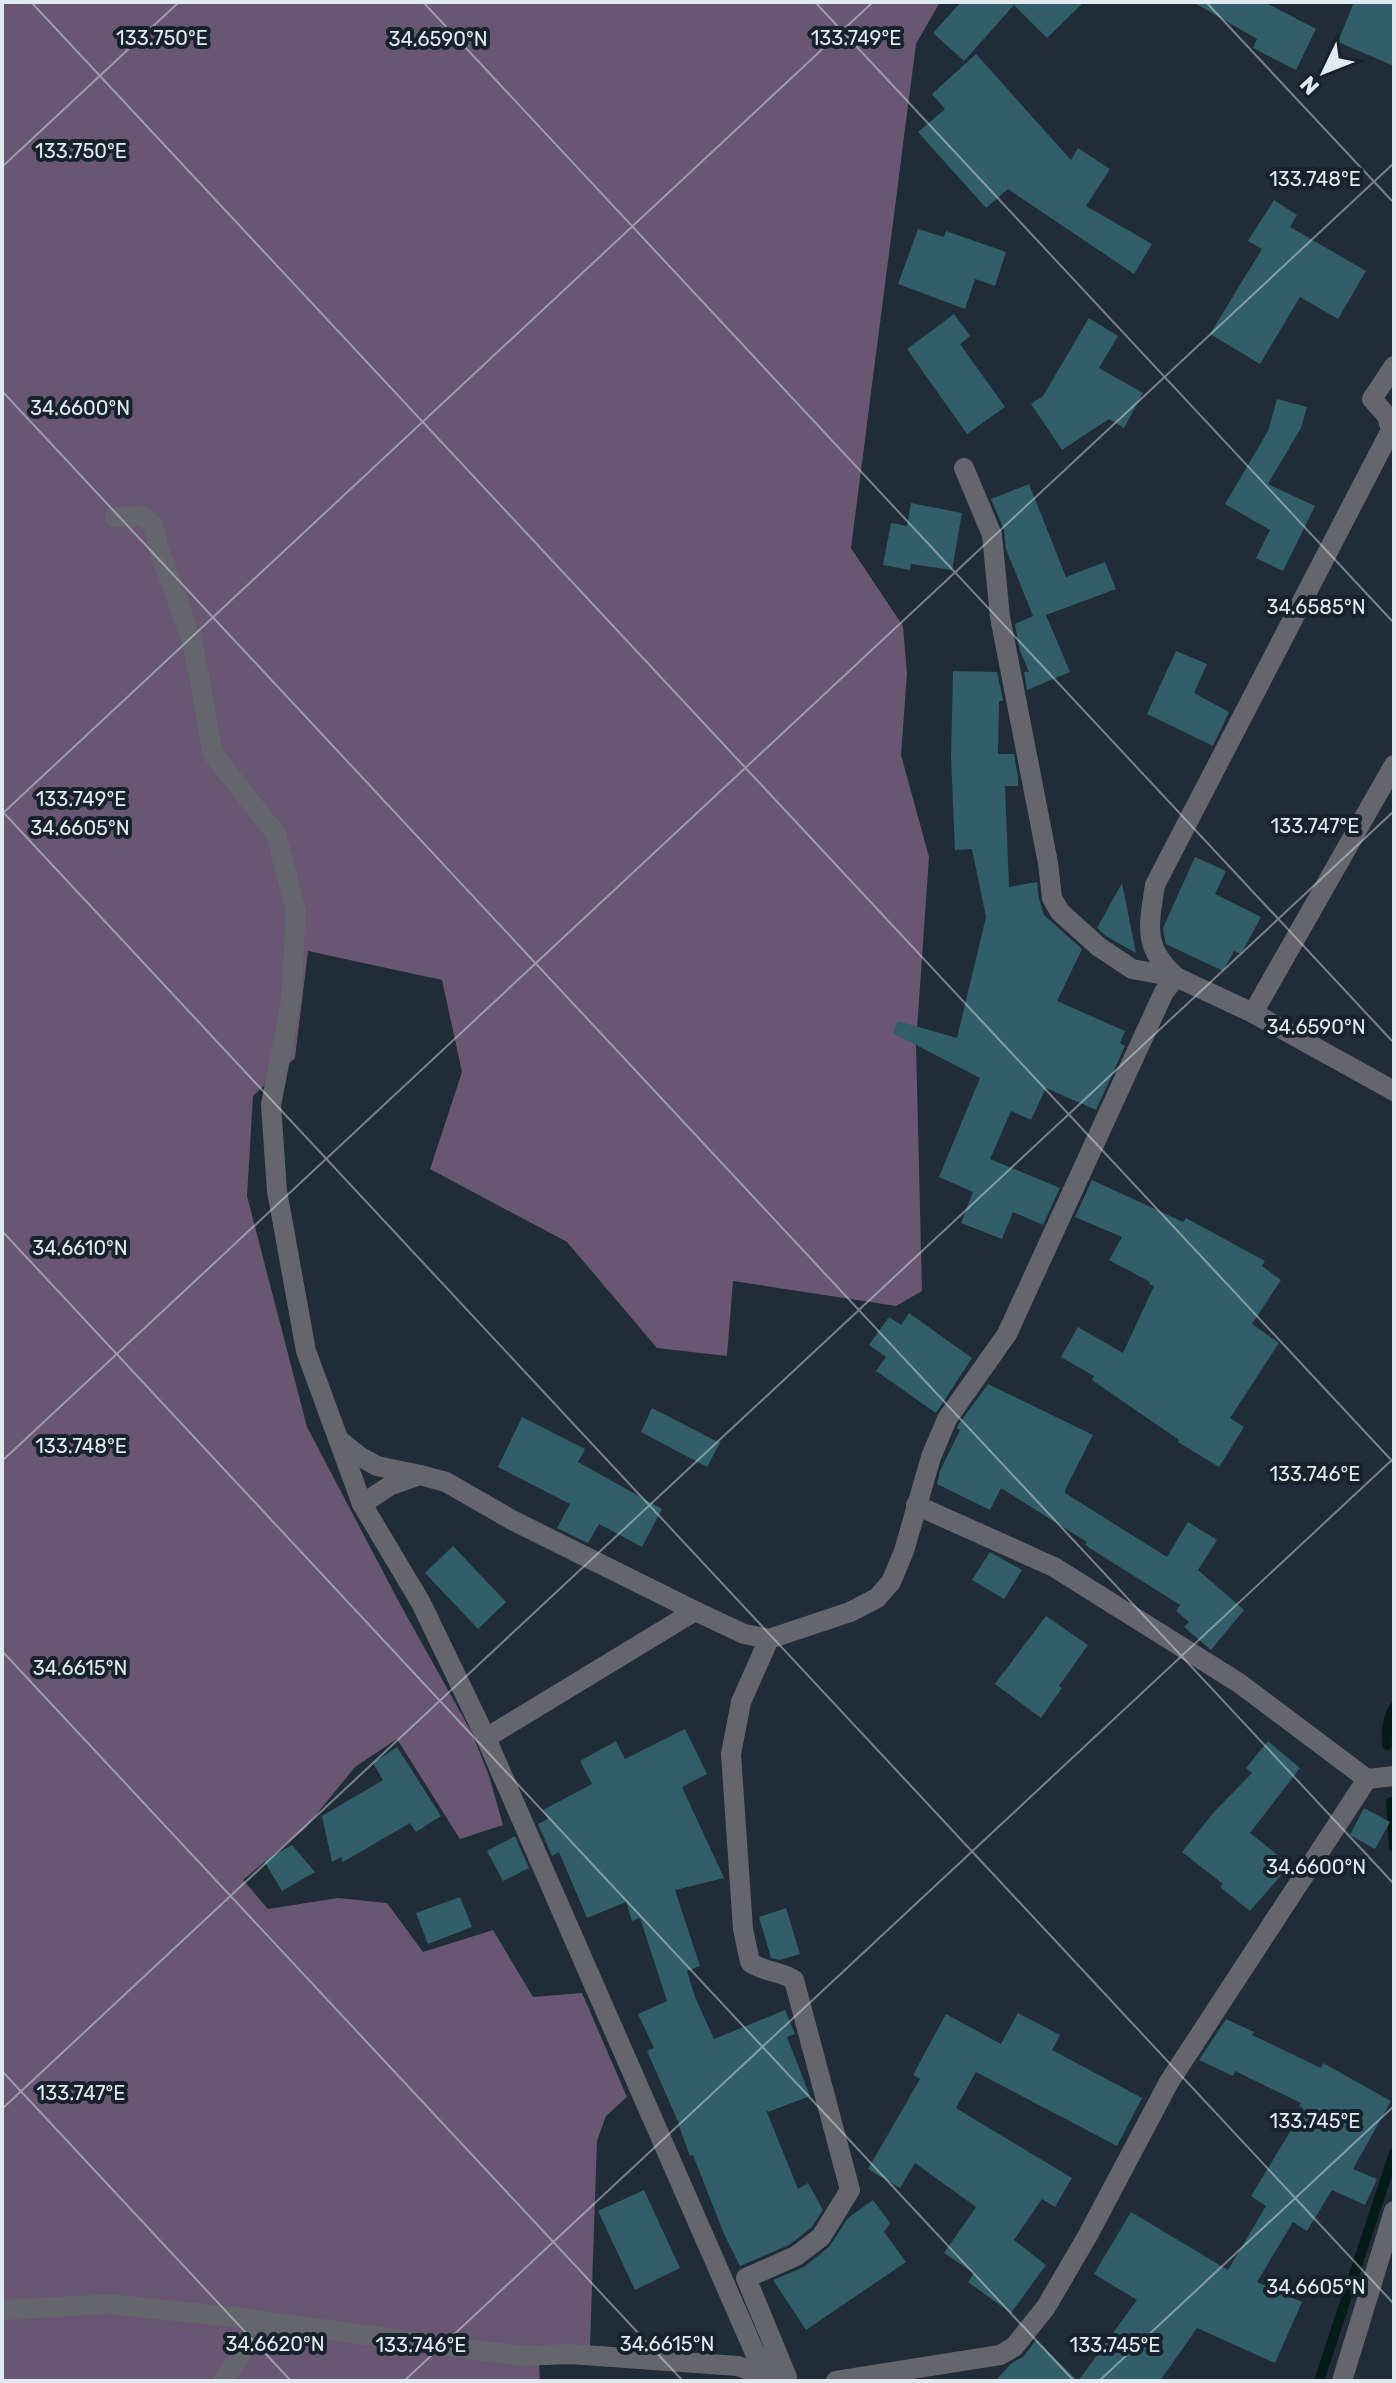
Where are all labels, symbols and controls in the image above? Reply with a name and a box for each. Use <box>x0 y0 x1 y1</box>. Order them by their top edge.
text: 133.750°E <box>116 26 208 50</box>
text: 133.749°E <box>811 26 901 50</box>
text: 34.6590°N <box>388 27 488 51</box>
north arrow <box>1284 32 1364 112</box>
text: N <box>1294 70 1325 100</box>
text: 133.750°E <box>35 139 127 163</box>
text: 133.748°E <box>1269 167 1361 191</box>
text: 34.6600°N <box>30 396 130 420</box>
text: 34.6585°N <box>1266 595 1366 619</box>
text: 133.749°E <box>36 787 126 811</box>
text: 133.747°E <box>1271 814 1359 838</box>
text: 34.6605°N <box>30 816 130 840</box>
text: 34.6590°N <box>1266 1015 1366 1039</box>
text: 34.6610°N <box>32 1236 128 1260</box>
text: 133.748°E <box>35 1434 127 1458</box>
text: 133.746°E <box>1270 1462 1360 1486</box>
text: 34.6615°N <box>33 1656 127 1680</box>
text: 34.6600°N <box>1266 1855 1366 1879</box>
text: 133.747°E <box>37 2081 125 2105</box>
text: 133.745°E <box>1270 2109 1360 2133</box>
text: 34.6605°N <box>1266 2275 1366 2299</box>
text: 34.6620°N <box>225 2332 325 2356</box>
text: 34.6615°N <box>620 2332 714 2356</box>
text: 133.746°E <box>376 2333 466 2357</box>
text: 133.745°E <box>1070 2333 1160 2357</box>

